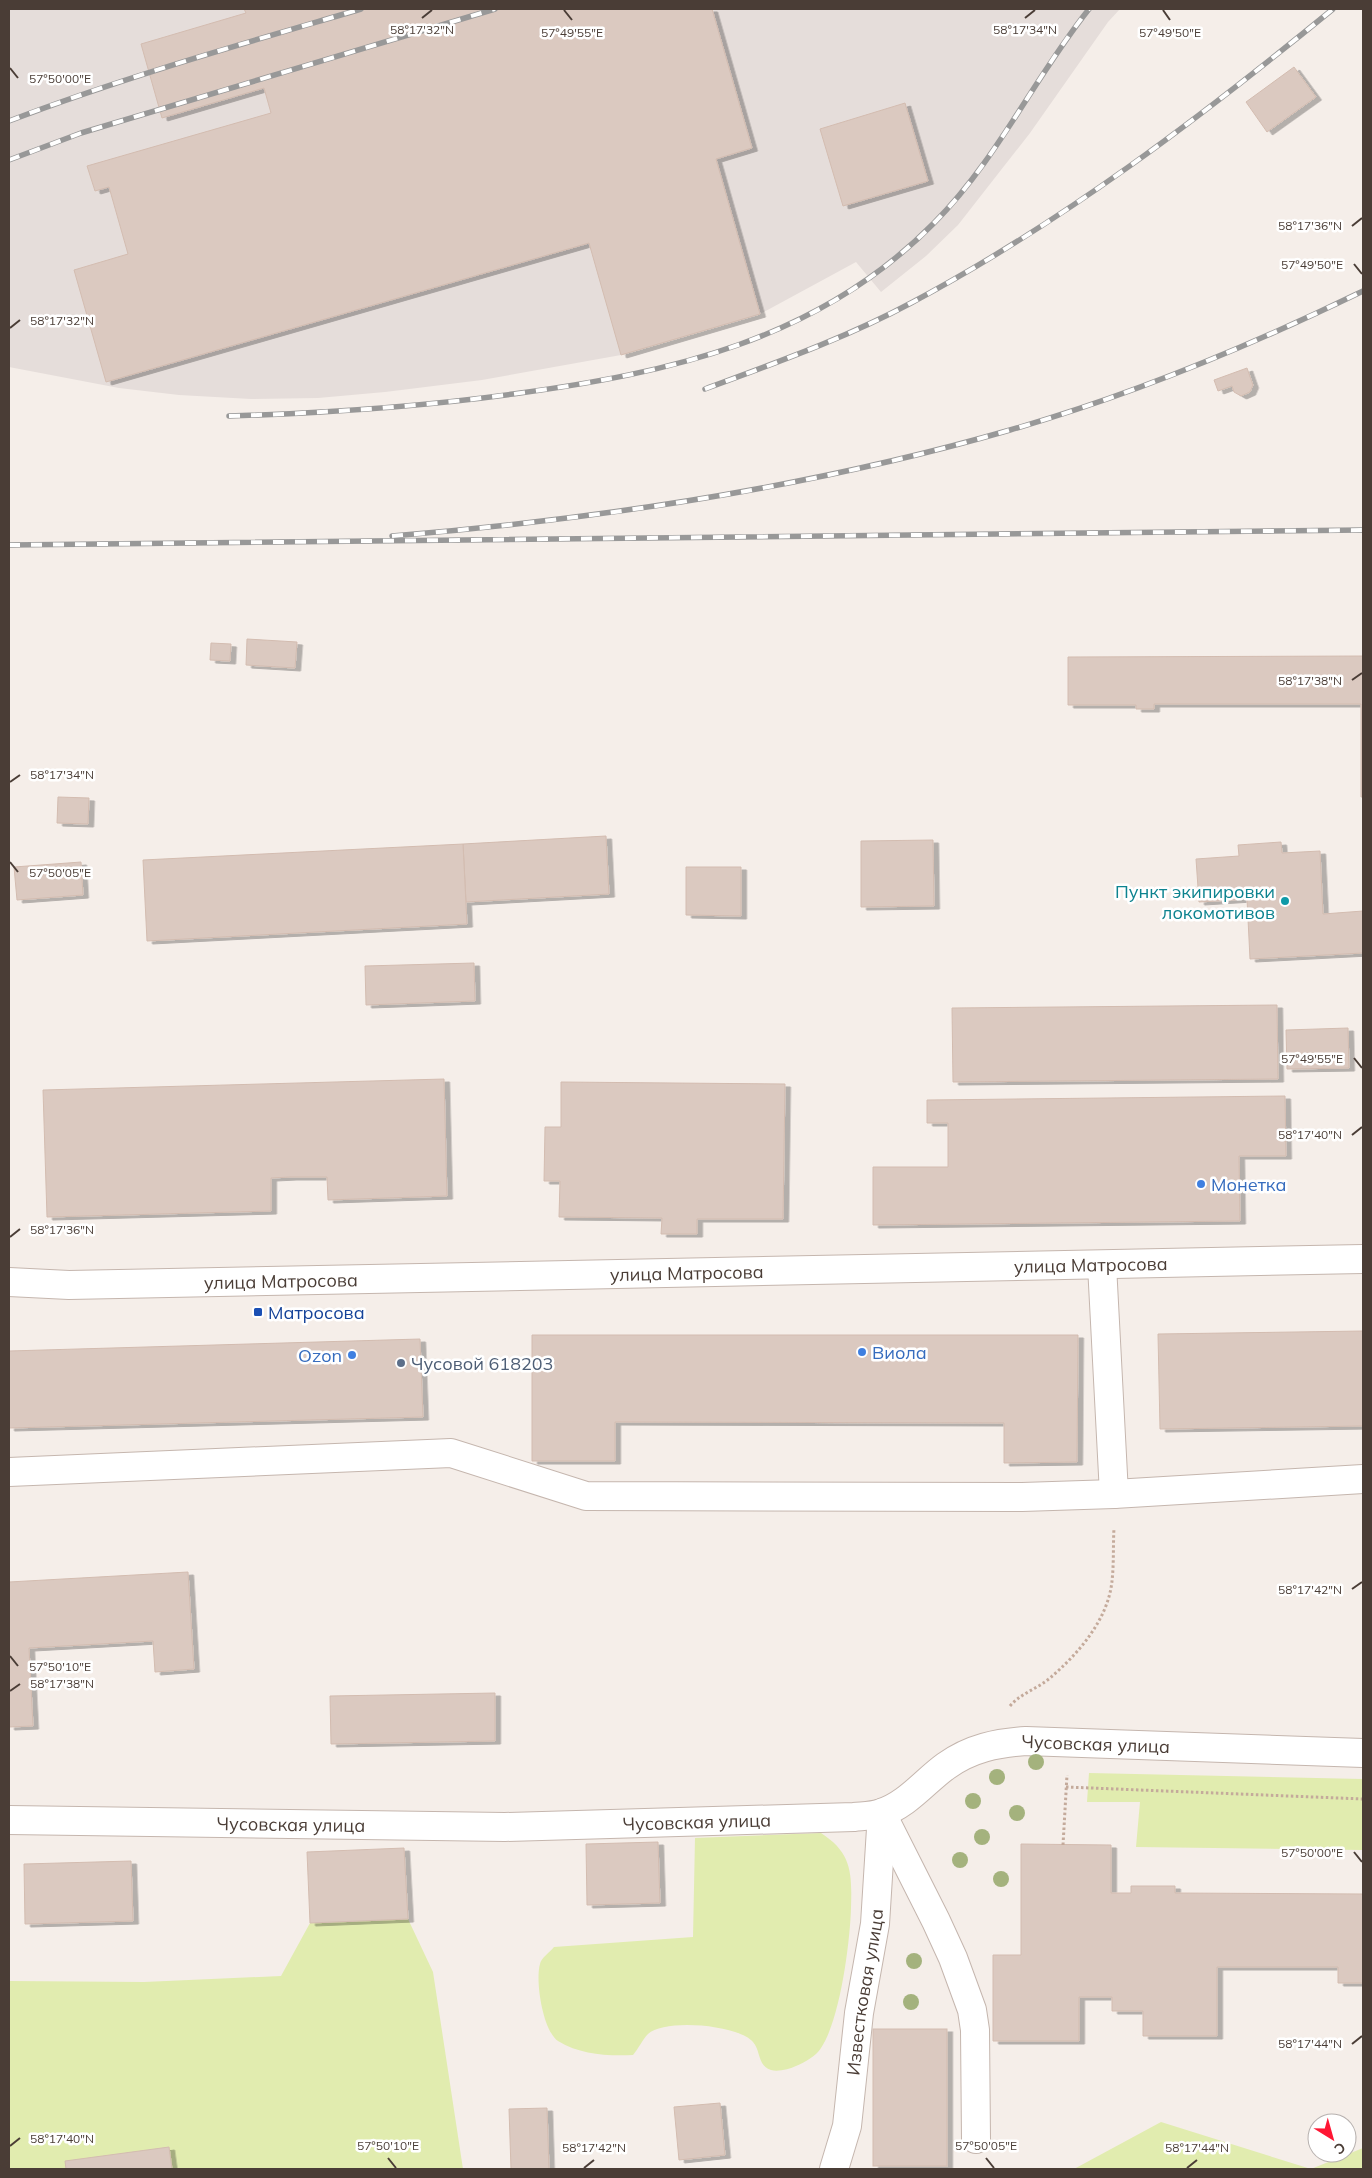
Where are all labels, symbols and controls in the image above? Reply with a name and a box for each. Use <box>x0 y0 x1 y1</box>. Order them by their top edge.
text: 58°17'32"N <box>390 22 454 37</box>
text: 58°17'34"N <box>993 22 1057 37</box>
text: 57°49'55"E <box>541 25 603 40</box>
text: 57°49'50"E <box>1139 25 1201 40</box>
text: 57°50'00"E <box>29 71 91 86</box>
text: 58°17'36"N <box>1278 218 1342 233</box>
text: 57°49'50"E <box>1281 257 1343 272</box>
text: 58°17'32"N <box>30 313 94 328</box>
text: 58°17'38"N <box>1278 673 1342 688</box>
text: 58°17'34"N <box>30 767 94 782</box>
text: 57°50'05"E <box>29 865 91 880</box>
place label: Пункт экипировки локомотивов <box>1115 880 1275 924</box>
marker: Пункт экипировки локомотивов <box>1279 895 1291 907</box>
text: 57°49'55"E <box>1281 1051 1343 1066</box>
text: 58°17'40"N <box>1278 1127 1342 1142</box>
place label: Монетка <box>1211 1173 1287 1196</box>
marker: Монетка <box>1195 1178 1207 1190</box>
text: 58°17'36"N <box>30 1222 94 1237</box>
street label: улица Матросова <box>1014 1251 1168 1278</box>
street label: улица Матросова <box>610 1260 764 1286</box>
street label: улица Матросова <box>204 1268 358 1294</box>
place label: Матросова <box>268 1301 365 1324</box>
marker: Матросова <box>252 1306 264 1318</box>
place label: Виола <box>872 1341 927 1364</box>
place label: Ozon <box>298 1344 342 1367</box>
marker: Виола <box>856 1346 868 1358</box>
marker: Ozon <box>346 1349 358 1361</box>
place label: Чусовой 618203 <box>411 1352 553 1375</box>
marker: Чусовой 618203 <box>395 1357 407 1369</box>
text: 58°17'42"N <box>1278 1582 1342 1597</box>
text: 57°50'10"E <box>29 1659 91 1674</box>
text: 58°17'38"N <box>30 1676 94 1691</box>
street label: Чусовская улица <box>1021 1729 1170 1758</box>
street label: Чусовская улица <box>622 1808 771 1835</box>
street label: Чусовская улица <box>217 1811 365 1837</box>
text: 57°50'00"E <box>1281 1845 1343 1860</box>
street label: Известковая улица <box>841 1908 887 2077</box>
text: 58°17'44"N <box>1278 2036 1342 2051</box>
north arrow <box>1307 2113 1357 2163</box>
text: 58°17'40"N <box>30 2131 94 2146</box>
text: 57°50'10"E <box>357 2138 419 2153</box>
text: 57°50'05"E <box>955 2138 1017 2153</box>
text: С <box>1331 2138 1349 2158</box>
text: 58°17'42"N <box>562 2140 626 2155</box>
text: 58°17'44"N <box>1165 2140 1229 2155</box>

